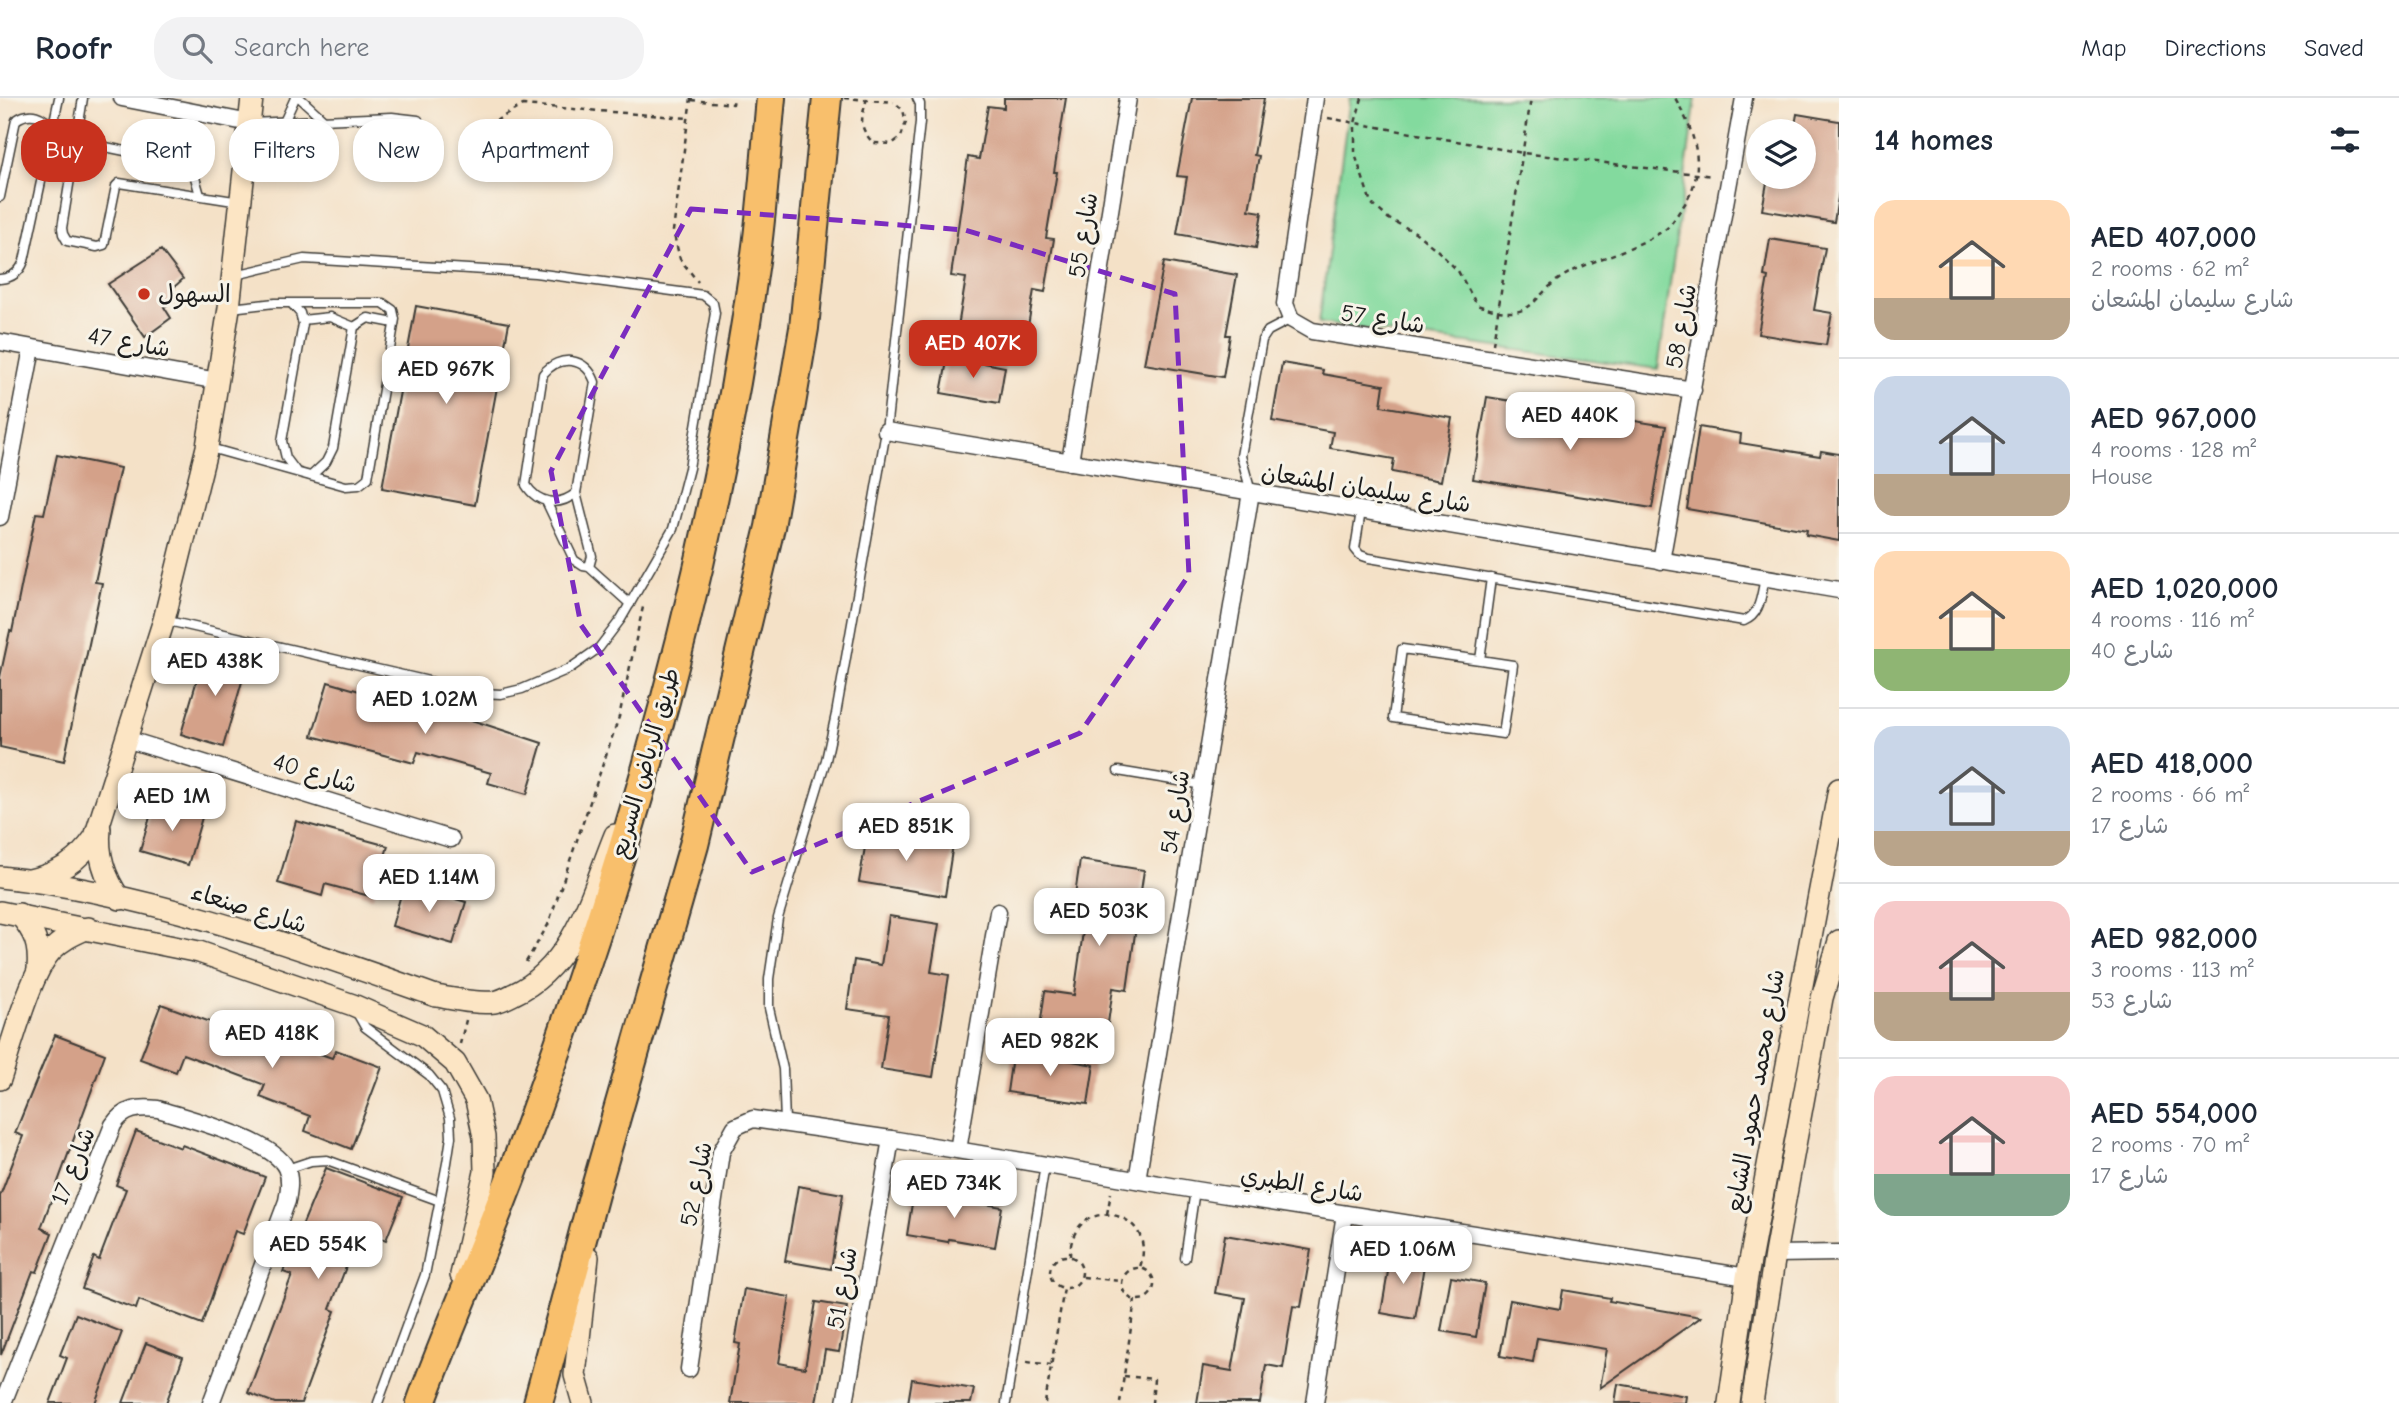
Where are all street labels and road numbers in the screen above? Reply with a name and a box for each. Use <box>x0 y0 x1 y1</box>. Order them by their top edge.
street label: شارع 55 <box>1062 190 1107 280</box>
street label: شارع 58 <box>1660 282 1705 371</box>
street label: شارع 57 <box>1339 299 1427 342</box>
street label: شارع 47 <box>85 321 172 366</box>
street label: شارع سليمان المشعان <box>1259 458 1473 521</box>
street label: طريق الرياض السريع <box>604 665 688 862</box>
street label: شارع 40 <box>269 747 360 802</box>
street label: شارع 54 <box>1155 768 1198 856</box>
street label: شارع صنعاء <box>187 877 310 942</box>
street label: شارع محمد حمود الشايع <box>1720 967 1793 1216</box>
street label: شارع 17 <box>45 1123 104 1210</box>
street label: شارع 52 <box>674 1139 721 1229</box>
street label: شارع الطبري <box>1238 1160 1365 1210</box>
street label: شارع 51 <box>821 1245 866 1332</box>

